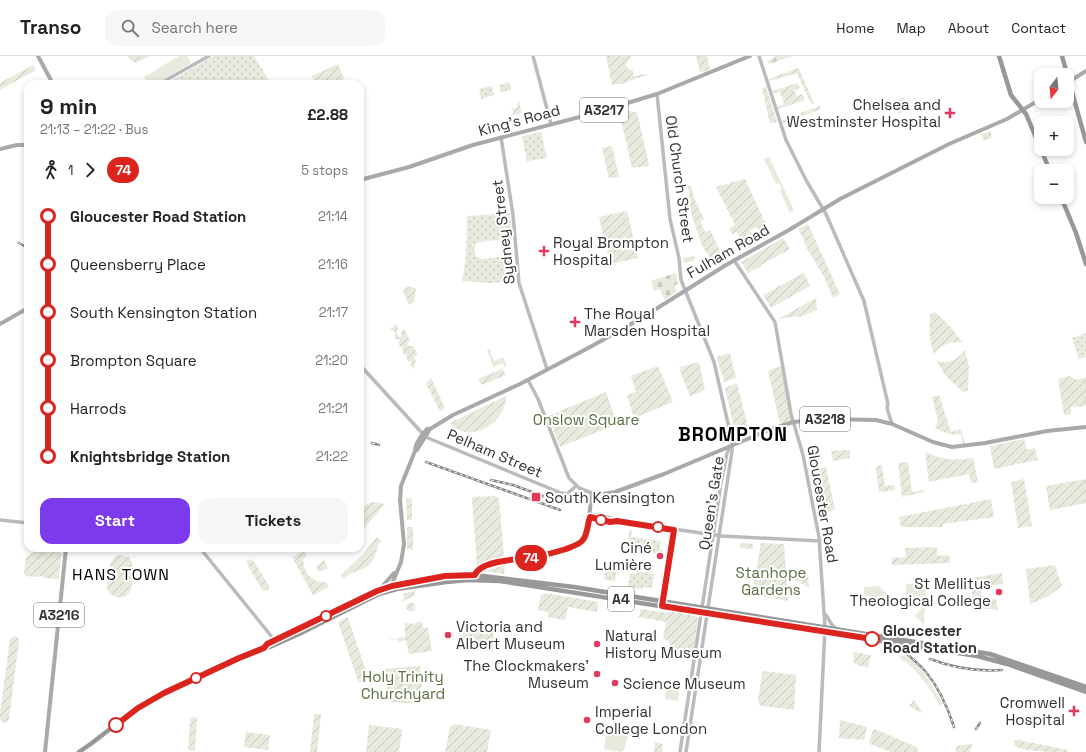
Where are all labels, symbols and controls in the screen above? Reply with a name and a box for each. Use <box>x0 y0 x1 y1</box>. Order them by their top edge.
search box <box>105 10 385 46</box>
text: Transo <box>20 15 81 40</box>
icon: search <box>119 17 141 39</box>
text: Search here <box>151 18 238 37</box>
text: Home <box>836 19 874 37</box>
text: Map <box>896 19 926 37</box>
text: About <box>948 19 989 37</box>
text: Contact <box>1011 19 1066 37</box>
north arrow <box>1034 68 1074 108</box>
map controls <box>1034 68 1074 204</box>
text: 9 min <box>40 92 97 120</box>
place label: Chelsea and Westminster Hospital <box>787 95 941 131</box>
road number: A3217 <box>580 98 628 122</box>
street label: King's Road <box>476 100 562 140</box>
text: £2.88 <box>307 105 348 124</box>
marker: Chelsea and Westminster Hospital <box>944 107 956 119</box>
street label: Old Church Street <box>662 114 698 244</box>
button: + <box>1034 116 1074 156</box>
text: 21:13 – 21:22 · Bus <box>40 121 148 138</box>
icon: walk <box>40 159 62 181</box>
icon: forward <box>79 159 101 181</box>
text: 74 <box>115 161 131 179</box>
text: 1 <box>68 162 73 179</box>
text: 5 stops <box>301 162 348 179</box>
button: − <box>1034 164 1074 204</box>
street label: Sydney Street <box>487 179 519 285</box>
text: Gloucester Road Station <box>70 207 246 226</box>
text: 21:14 <box>318 208 348 225</box>
street label: Fulham Road <box>683 220 773 282</box>
place label: Royal Brompton Hospital <box>553 233 669 269</box>
marker: Royal Brompton Hospital <box>538 245 550 257</box>
text: Queensberry Place <box>70 255 206 274</box>
text: 21:16 <box>318 256 348 273</box>
text: South Kensington Station <box>70 303 257 322</box>
text: 21:17 <box>319 304 348 321</box>
place label: The Royal Marsden Hospital <box>584 304 710 340</box>
marker: The Royal Marsden Hospital <box>569 316 581 328</box>
text: Brompton Square <box>70 351 197 370</box>
text: 21:20 <box>315 352 348 369</box>
text: Harrods <box>70 399 126 418</box>
text: 21:21 <box>318 400 348 417</box>
road number: A3218 <box>800 407 850 431</box>
park label: Onslow Square <box>533 410 639 429</box>
district label: BROMPTON <box>678 422 788 447</box>
street label: Pelham Street <box>444 424 546 482</box>
street label: Gloucester Road <box>803 444 843 564</box>
text: Knightsbridge Station <box>70 447 230 466</box>
text: 21:22 <box>316 448 348 465</box>
street label: Queen's Gate <box>694 455 728 551</box>
place label: South Kensington <box>545 488 675 507</box>
marker: South Kensington <box>530 491 542 503</box>
button: Start <box>40 498 190 544</box>
button: Tickets <box>198 498 348 544</box>
unlabelled marker <box>595 514 607 526</box>
unlabelled marker <box>652 521 664 533</box>
place label: Ciné Lumière <box>595 538 652 574</box>
line badge: 74 <box>513 545 549 571</box>
text: 74 <box>523 549 539 567</box>
marker: Ciné Lumière <box>655 551 665 561</box>
park label: Stanhope Gardens <box>736 563 807 599</box>
district label: HANS TOWN <box>72 564 170 585</box>
place label: St Mellitus Theological College <box>850 574 991 610</box>
road number: A4 <box>608 587 634 611</box>
marker: St Mellitus Theological College <box>994 587 1004 597</box>
road number: A3216 <box>34 603 84 627</box>
unlabelled marker <box>320 610 332 622</box>
place label: Victoria and Albert Museum <box>456 617 565 653</box>
place label: Gloucester Road Station <box>883 621 977 657</box>
place label: Natural History Museum <box>605 626 722 662</box>
marker: Victoria and Albert Museum <box>443 630 453 640</box>
marker: Gloucester Road Station <box>864 631 880 647</box>
marker: Natural History Museum <box>592 639 602 649</box>
place label: The Clockmakers' Museum <box>463 656 589 692</box>
park label: Holy Trinity Churchyard <box>361 667 445 703</box>
marker: The Clockmakers' Museum <box>592 669 602 679</box>
unlabelled marker <box>190 672 202 684</box>
place label: Science Museum <box>623 674 746 693</box>
marker: Science Museum <box>610 678 620 688</box>
place label: Cromwell Hospital <box>1000 693 1065 729</box>
place label: Imperial College London <box>595 702 707 738</box>
marker: Cromwell Hospital <box>1068 705 1080 717</box>
marker: Imperial College London <box>582 715 592 725</box>
unlabelled marker <box>108 717 124 733</box>

